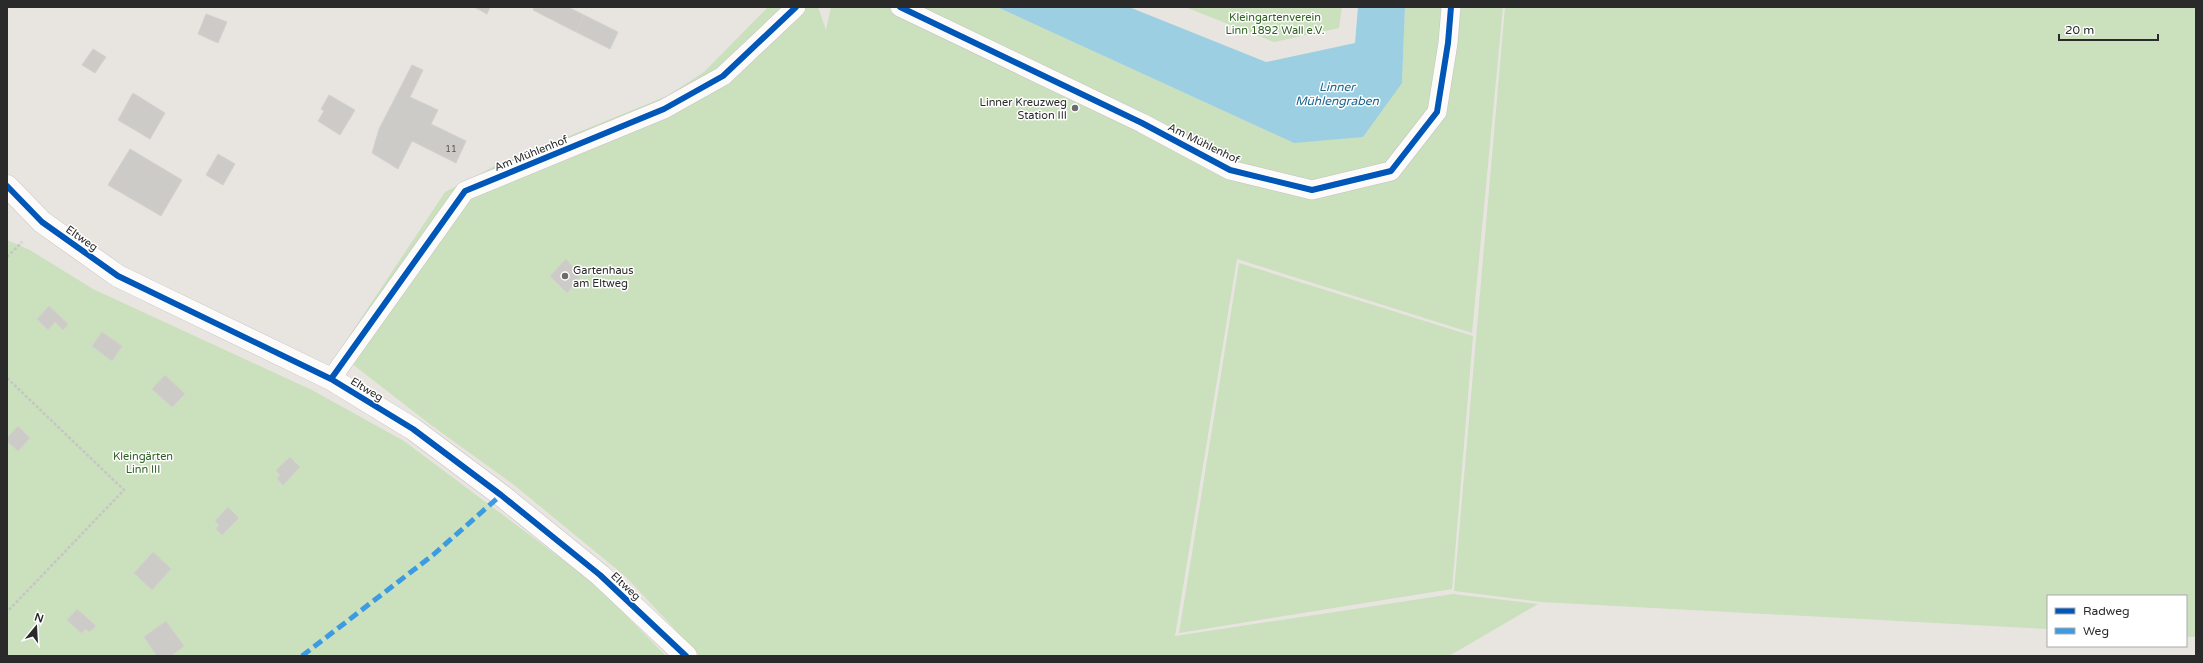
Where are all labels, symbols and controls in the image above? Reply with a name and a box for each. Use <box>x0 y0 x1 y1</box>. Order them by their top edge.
park label: Kleingartenverein Linn 1892 Wall e.V. <box>1225 11 1325 37</box>
scale bar <box>2059 16 2158 42</box>
text: 20 m <box>2065 23 2094 37</box>
water label: Linner Mühlengraben <box>1295 80 1380 108</box>
place label: Linner Kreuzweg Station III <box>980 96 1067 122</box>
marker: Linner Kreuzweg Station III <box>1070 103 1080 113</box>
street label: Am Mühlenhof <box>1166 120 1242 167</box>
street label: Am Mühlenhof <box>493 132 571 174</box>
house number: 11 <box>445 144 457 155</box>
street label: Eltweg <box>63 223 100 254</box>
place label: Gartenhaus am Eltweg <box>573 264 634 290</box>
marker: Gartenhaus am Eltweg <box>560 271 570 281</box>
street label: Eltweg <box>348 375 385 404</box>
park label: Kleingärten Linn III <box>113 450 173 476</box>
street label: Eltweg <box>608 569 643 603</box>
legend <box>2047 595 2187 647</box>
text: Radweg <box>2083 604 2130 618</box>
north arrow <box>16 607 56 647</box>
text: N <box>33 610 45 626</box>
text: Weg <box>2083 624 2109 638</box>

